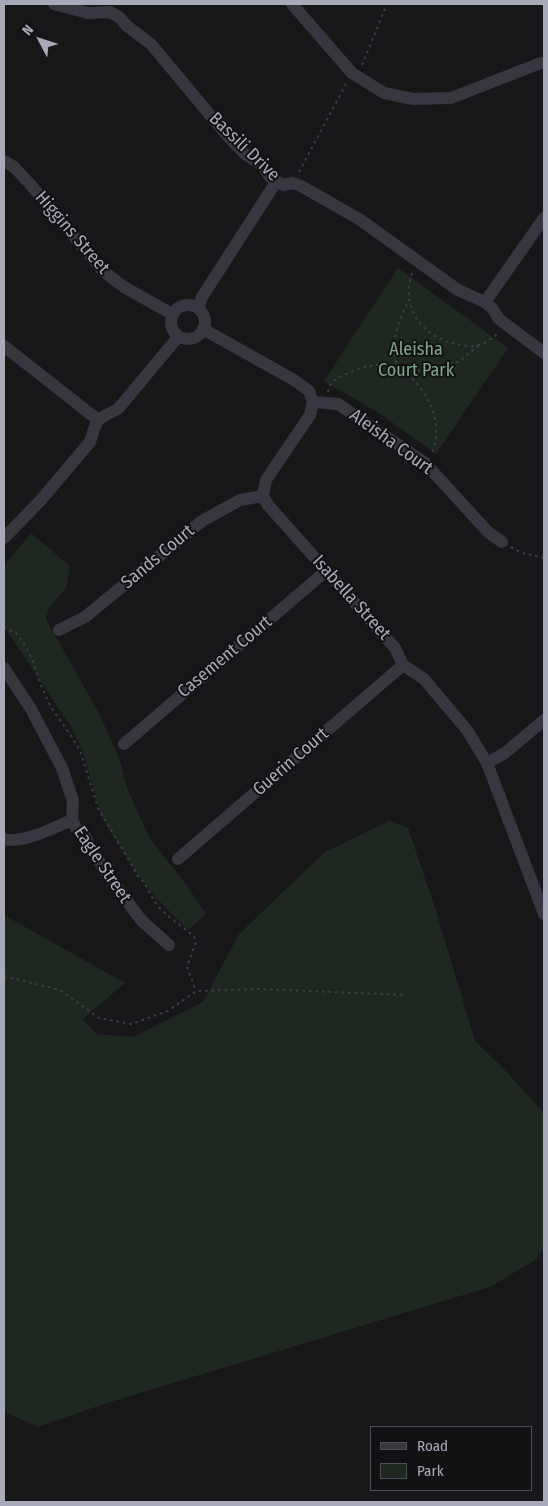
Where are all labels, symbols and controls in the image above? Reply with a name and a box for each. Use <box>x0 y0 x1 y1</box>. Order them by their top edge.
north arrow <box>15 15 65 65</box>
text: N <box>19 21 37 39</box>
street label: Bassili Drive <box>204 108 284 186</box>
street label: Higgins Street <box>30 187 114 279</box>
park label: Aleisha Court Park <box>378 339 454 382</box>
street label: Aleisha Court <box>345 405 437 479</box>
street label: Sands Court <box>117 520 199 594</box>
street label: Isabella Street <box>307 551 395 645</box>
street label: Casement Court <box>173 611 277 703</box>
street label: Guerin Court <box>249 723 333 801</box>
street label: Eagle Street <box>69 823 135 907</box>
legend <box>370 1426 533 1491</box>
text: Road <box>417 1437 448 1455</box>
text: Park <box>417 1462 444 1480</box>

